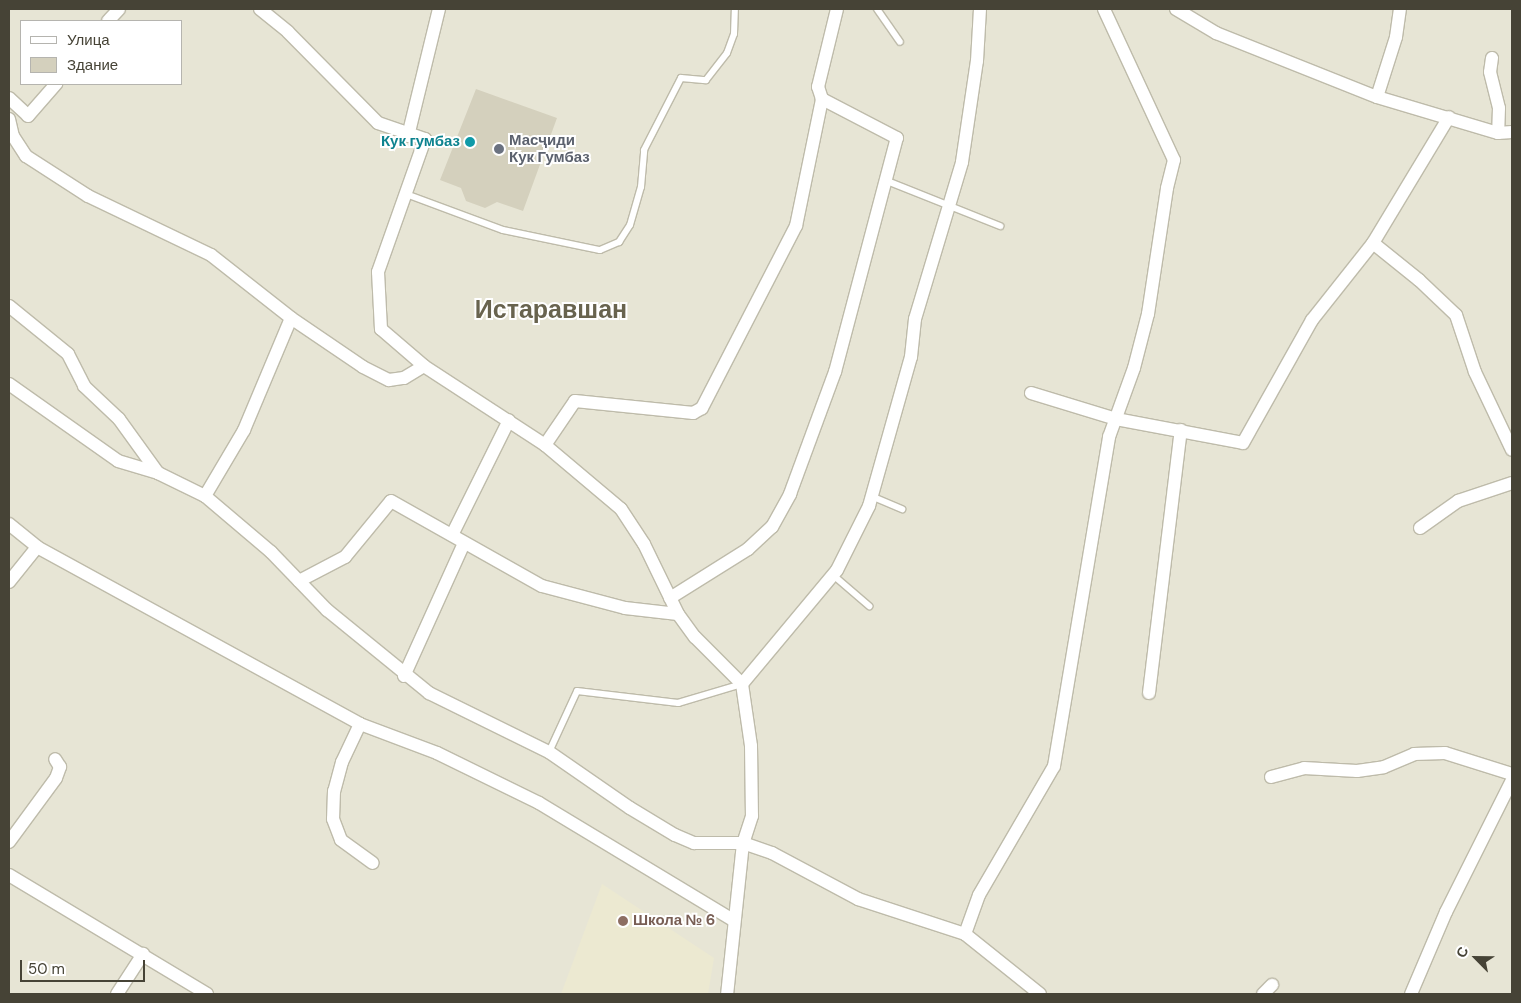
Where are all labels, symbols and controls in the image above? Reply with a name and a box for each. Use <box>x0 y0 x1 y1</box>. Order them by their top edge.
legend <box>20 20 182 85</box>
text: Улица <box>67 30 110 50</box>
text: Здание <box>67 55 118 75</box>
place label: Масҷиди Кук Гумбаз <box>509 131 590 166</box>
place label: Кук гумбаз <box>381 133 460 151</box>
marker: Кук гумбаз <box>464 136 476 148</box>
marker: Масҷиди Кук Гумбаз <box>493 143 505 155</box>
district label: Истаравшан <box>475 295 627 325</box>
place label: Школа № 6 <box>633 912 715 930</box>
marker: Школа № 6 <box>617 915 629 927</box>
north arrow <box>1451 933 1501 983</box>
text: С <box>1452 944 1472 960</box>
scale bar <box>22 950 148 982</box>
text: 50 m <box>28 959 65 979</box>

